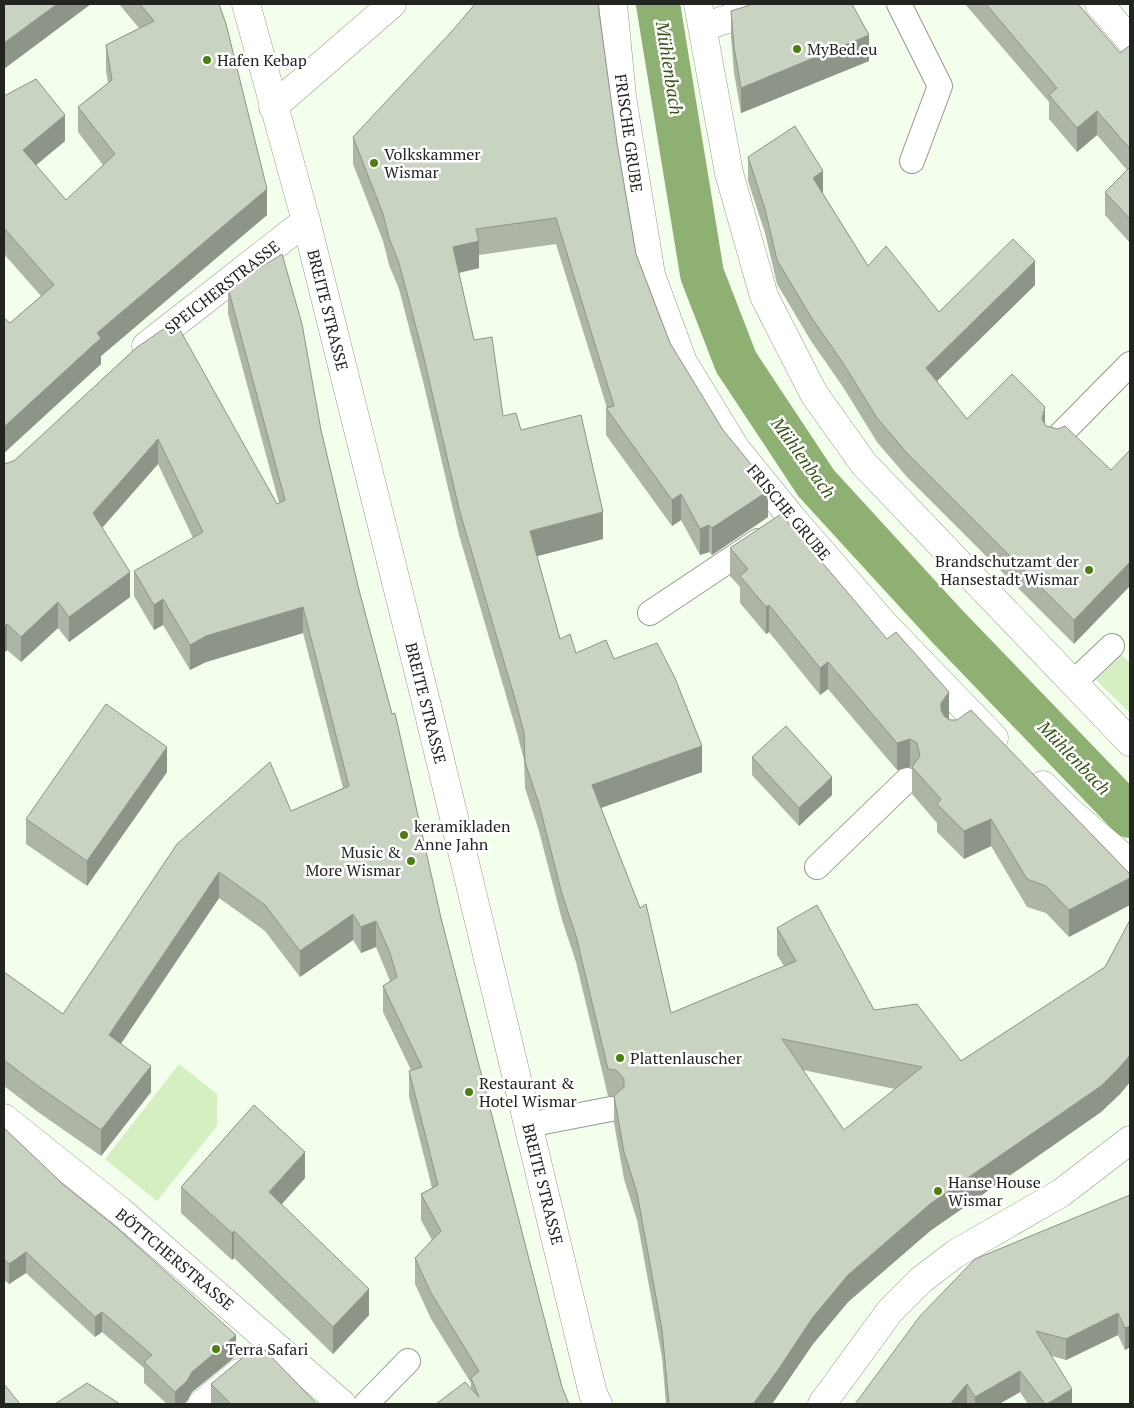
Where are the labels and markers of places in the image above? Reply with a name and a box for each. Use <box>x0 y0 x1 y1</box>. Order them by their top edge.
place label: MyBed.eu <box>807 38 877 60</box>
marker: MyBed.eu <box>791 43 803 55</box>
place label: Hafen Kebap <box>217 49 307 71</box>
marker: Hafen Kebap <box>201 54 213 66</box>
place label: Volkskammer Wismar <box>384 143 481 183</box>
marker: Volkskammer Wismar <box>368 157 380 169</box>
place label: Brandschutzamt der Hansestadt Wismar <box>935 550 1080 590</box>
marker: Brandschutzamt der Hansestadt Wismar <box>1083 564 1095 576</box>
place label: keramikladen Anne Jahn <box>414 815 511 855</box>
marker: keramikladen Anne Jahn <box>398 829 410 841</box>
place label: Music & More Wismar <box>305 841 402 881</box>
marker: Music & More Wismar <box>405 855 417 867</box>
place label: Plattenlauscher <box>630 1047 743 1069</box>
marker: Plattenlauscher <box>614 1052 626 1064</box>
place label: Restaurant & Hotel Wismar <box>479 1072 578 1112</box>
marker: Restaurant & Hotel Wismar <box>463 1086 475 1098</box>
place label: Hanse House Wismar <box>948 1171 1041 1211</box>
marker: Hanse House Wismar <box>932 1185 944 1197</box>
place label: Terra Safari <box>226 1338 309 1360</box>
marker: Terra Safari <box>210 1343 222 1355</box>

